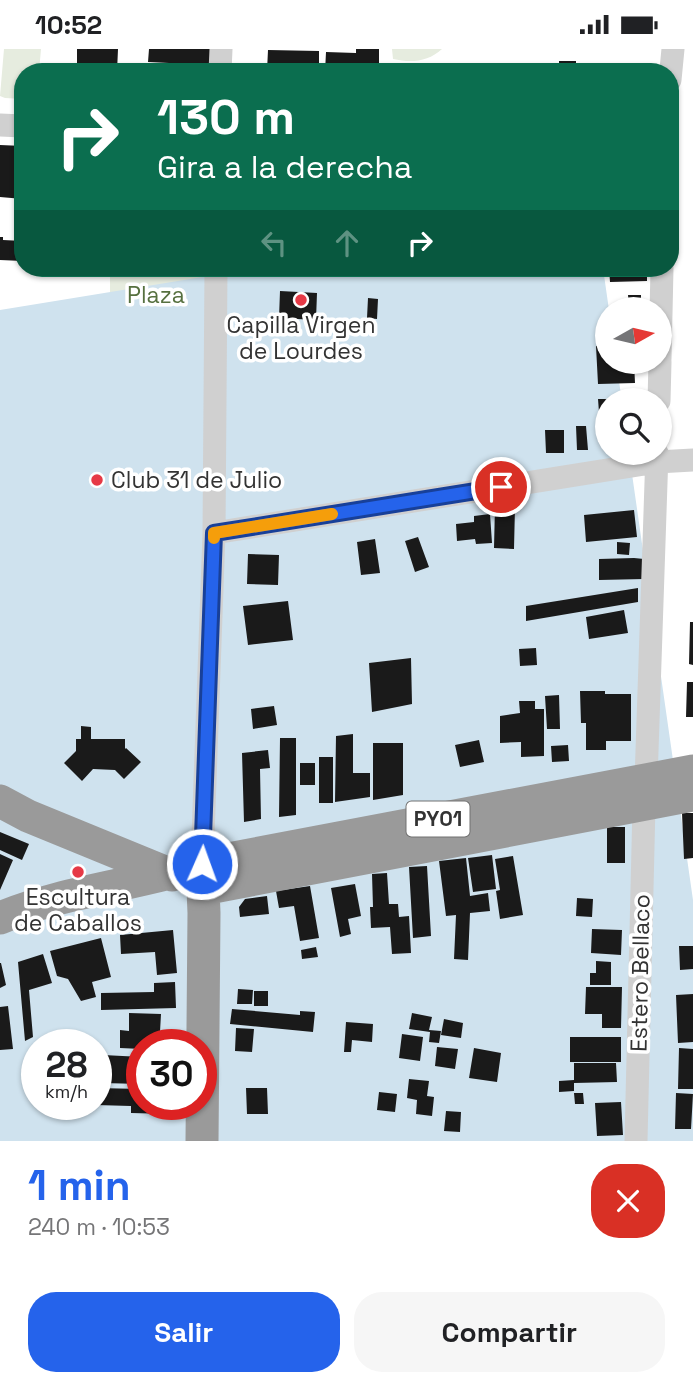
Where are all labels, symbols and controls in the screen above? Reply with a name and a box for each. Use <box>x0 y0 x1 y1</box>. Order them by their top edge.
text: 10:52 <box>35 8 102 42</box>
text: 130 m <box>157 86 295 148</box>
icon: right <box>42 91 133 182</box>
text: Gira a la derecha <box>157 147 412 187</box>
icon: left <box>255 224 293 262</box>
icon: ahead <box>328 224 366 262</box>
icon: right <box>401 224 439 262</box>
park label: Plaza <box>127 280 185 310</box>
marker: Capilla Virgen de Lourdes <box>293 292 309 308</box>
north arrow <box>595 297 672 375</box>
map controls <box>595 297 672 465</box>
place label: Capilla Virgen de Lourdes <box>226 310 376 366</box>
button: search <box>595 388 672 465</box>
pin <box>471 457 531 517</box>
place label: Club 31 de Julio <box>111 465 282 495</box>
icon: arrive <box>482 468 520 506</box>
marker: Club 31 de Julio <box>89 472 105 488</box>
road number: PY01 <box>406 801 470 837</box>
position arrow <box>165 827 239 901</box>
marker: Escultura de Caballos <box>70 864 86 880</box>
place label: Escultura de Caballos <box>14 882 142 938</box>
street label: Estero Bellaco <box>624 894 656 1052</box>
speed limit sign: 30 <box>126 1029 217 1120</box>
text: 28 <box>46 1043 87 1087</box>
text: km/h <box>45 1080 88 1103</box>
text: 1 min <box>28 1159 131 1212</box>
button: close <box>591 1164 665 1238</box>
text: 240 m · 10:53 <box>28 1212 170 1242</box>
button: Salir <box>28 1292 340 1372</box>
button: Compartir <box>354 1292 665 1372</box>

